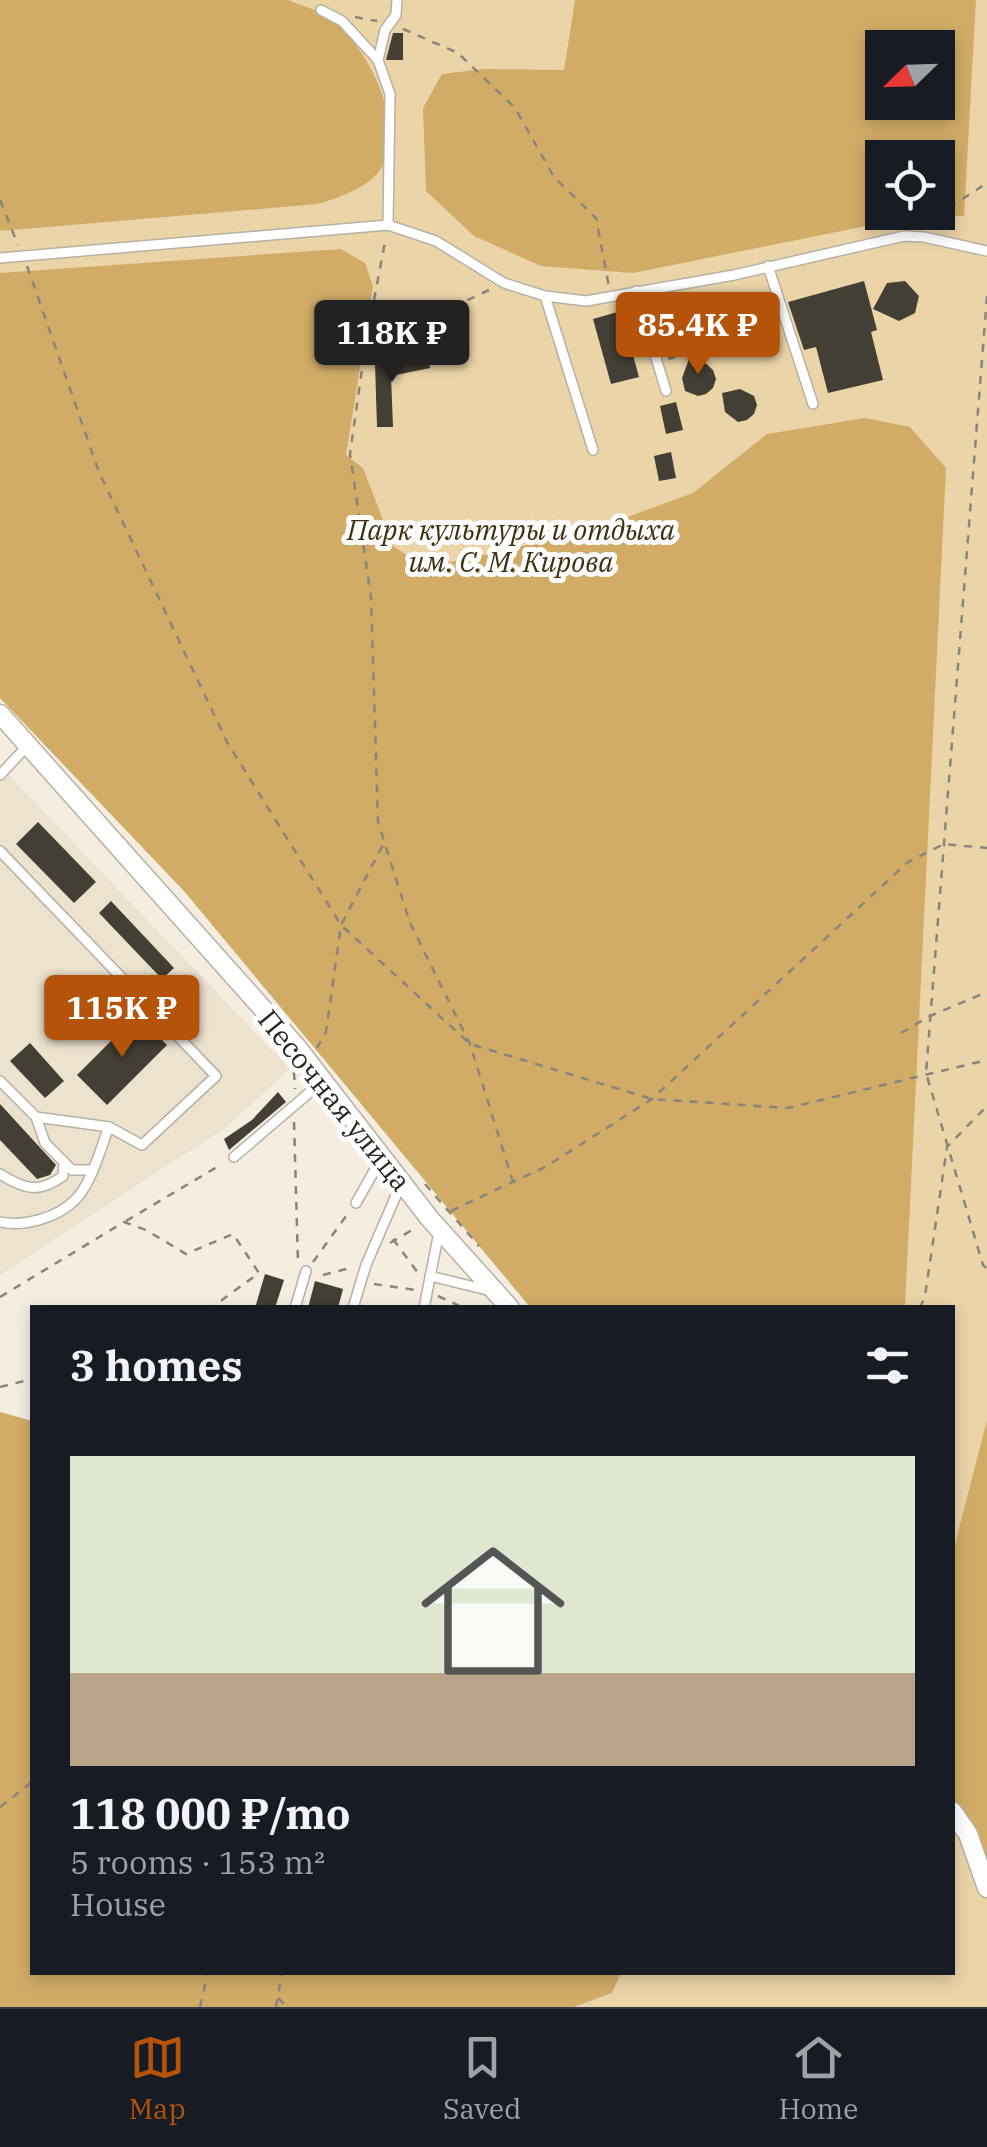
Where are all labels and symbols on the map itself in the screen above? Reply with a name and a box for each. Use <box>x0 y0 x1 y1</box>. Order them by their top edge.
north arrow <box>865 30 955 120</box>
pin: 85.4K ₽ <box>606 292 790 377</box>
pin: 118K ₽ <box>311 300 473 385</box>
park label: Парк культуры и отдыха им. С. М. Кирова <box>346 511 675 580</box>
pin: 115K ₽ <box>41 975 203 1060</box>
street label: Песочная улица <box>250 1001 420 1199</box>

